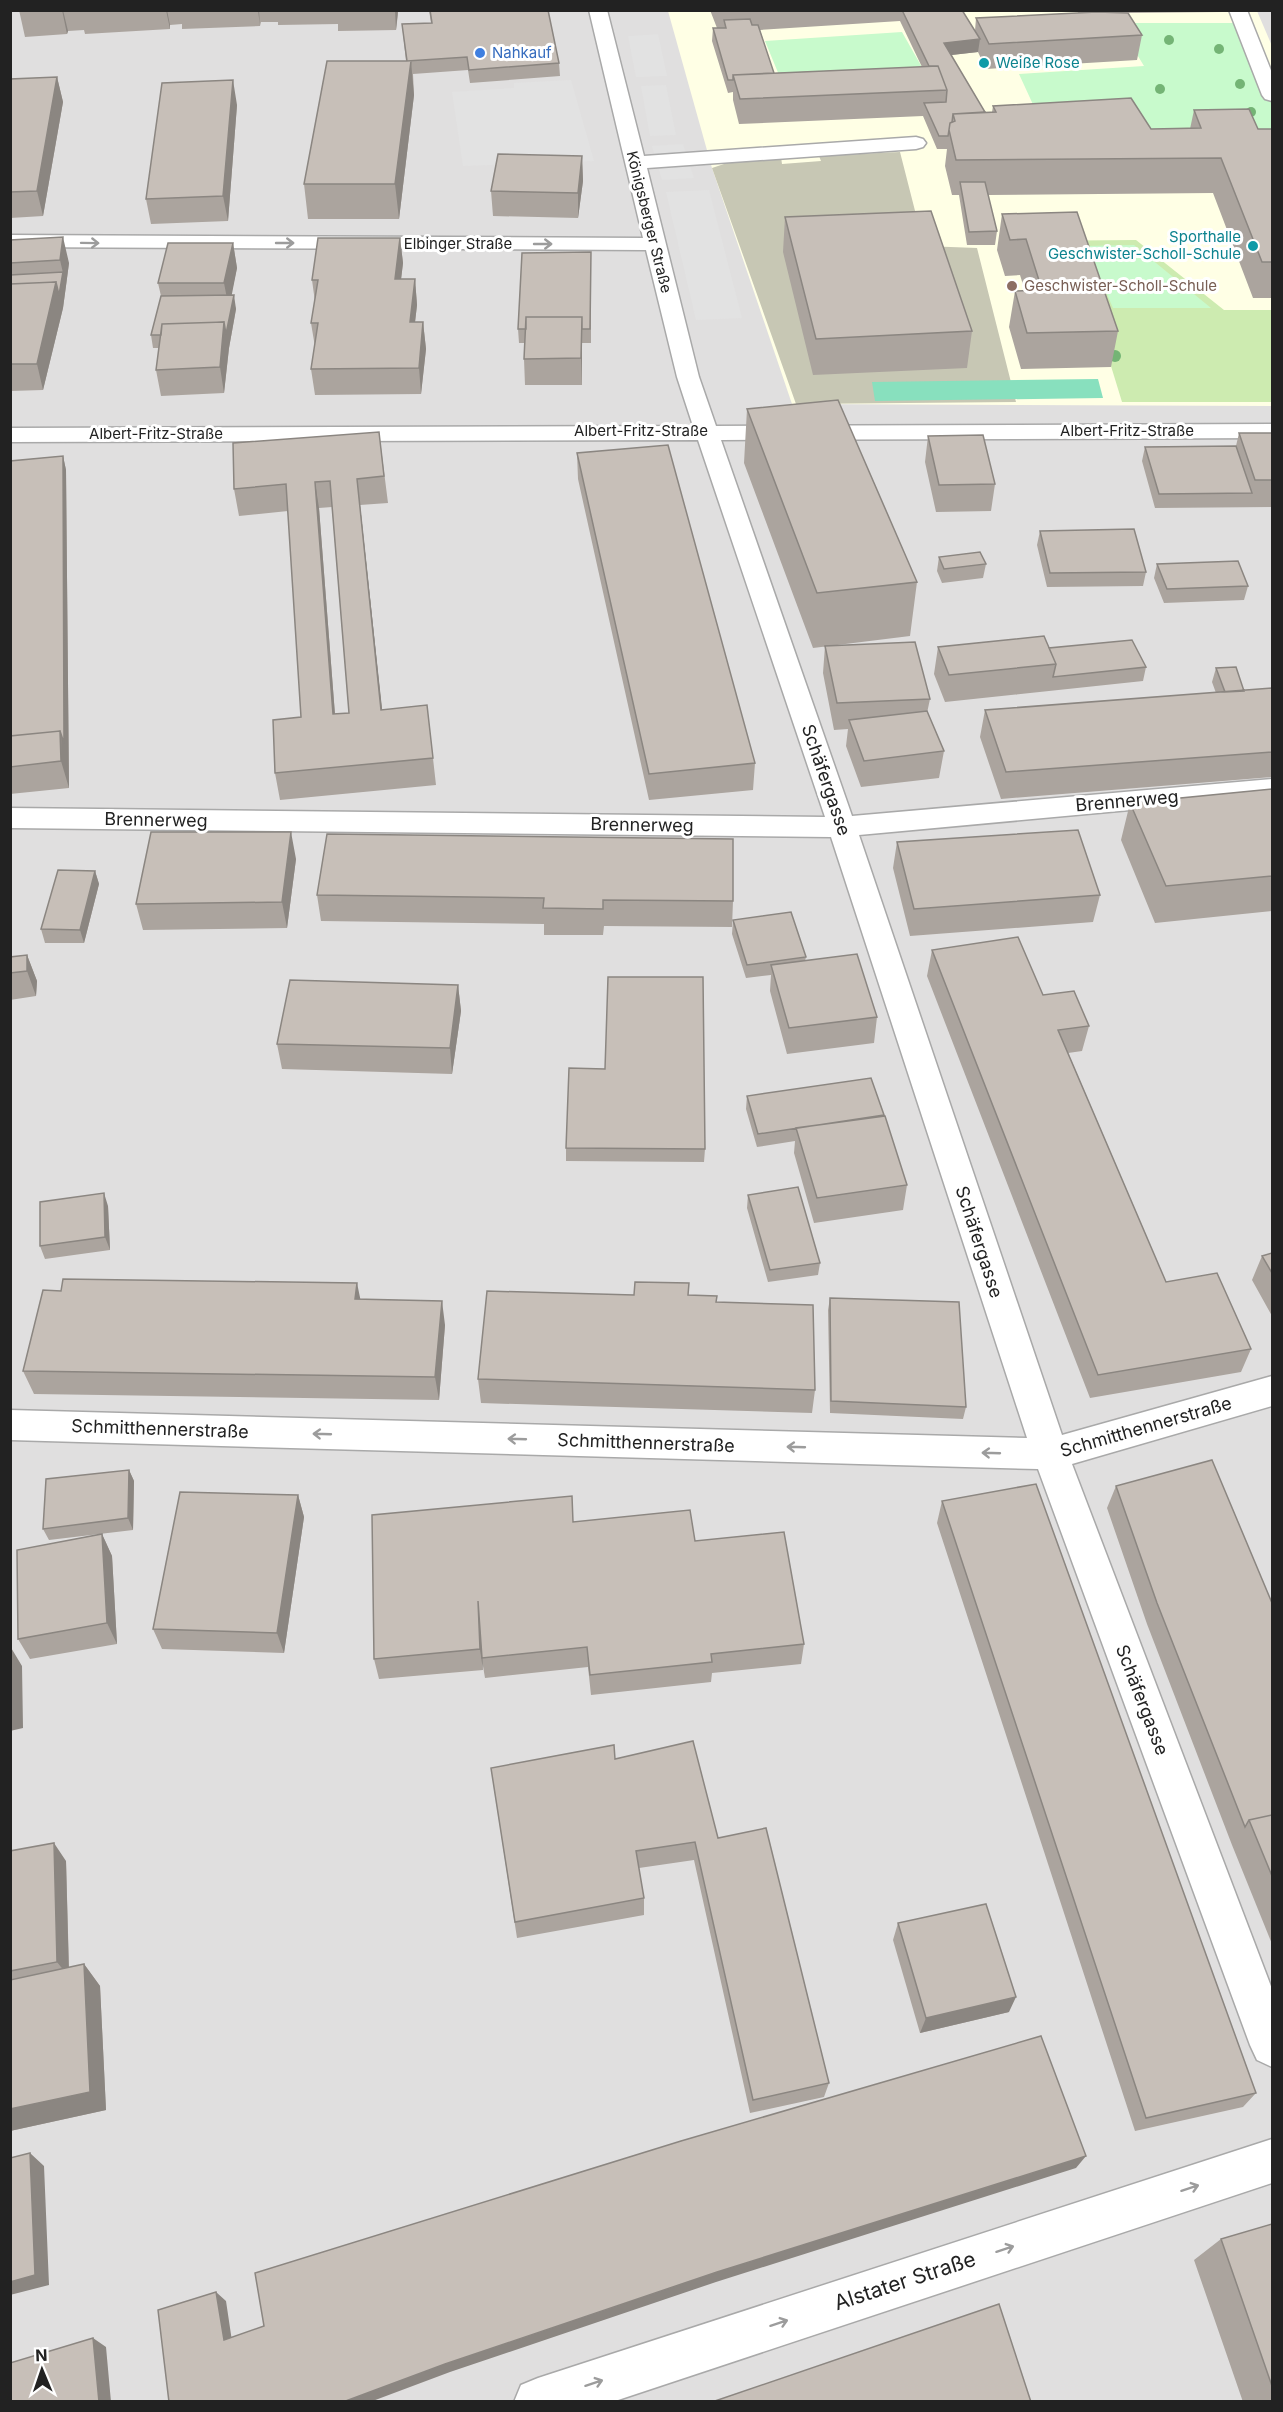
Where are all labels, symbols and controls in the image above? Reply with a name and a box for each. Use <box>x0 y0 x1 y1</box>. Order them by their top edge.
place label: Nahkauf <box>492 43 552 62</box>
marker: Nahkauf <box>473 46 487 60</box>
place label: Weiße Rose <box>996 53 1080 72</box>
marker: Weiße Rose <box>977 56 991 70</box>
street label: Königsberger Straße <box>623 149 676 295</box>
place label: Sporthalle Geschwister-Scholl-Schule <box>1048 227 1241 263</box>
street label: Elbinger Straße <box>404 234 512 253</box>
one-way arrow <box>79 237 99 248</box>
one-way arrow <box>274 237 294 249</box>
one-way arrow <box>532 238 552 250</box>
marker: Sporthalle Geschwister-Scholl-Schule <box>1246 239 1260 253</box>
place label: Geschwister-Scholl-Schule <box>1024 276 1217 295</box>
marker: Geschwister-Scholl-Schule <box>1005 279 1019 293</box>
street label: Albert-Fritz-Straße <box>574 421 708 440</box>
street label: Albert-Fritz-Straße <box>1060 421 1194 440</box>
street label: Albert-Fritz-Straße <box>89 424 223 443</box>
street label: Schäfergasse <box>798 721 855 838</box>
street label: Brennerweg <box>1075 786 1179 815</box>
street label: Brennerweg <box>104 808 208 831</box>
street label: Brennerweg <box>590 813 694 836</box>
street label: Schäfergasse <box>952 1183 1007 1300</box>
street label: Schmitthennerstraße <box>1058 1392 1234 1461</box>
street label: Schmitthennerstraße <box>71 1415 249 1442</box>
one-way arrow <box>313 1428 333 1440</box>
street label: Schmitthennerstraße <box>557 1429 735 1456</box>
one-way arrow <box>508 1434 528 1445</box>
one-way arrow <box>787 1441 807 1453</box>
one-way arrow <box>982 1447 1002 1458</box>
street label: Schäfergasse <box>1112 1642 1173 1758</box>
one-way arrow <box>1180 2182 1199 2193</box>
one-way arrow <box>995 2243 1014 2254</box>
street label: Alstater Straße <box>831 2246 979 2315</box>
one-way arrow <box>769 2316 788 2327</box>
north arrow <box>12 2340 72 2400</box>
text: N <box>35 2345 48 2365</box>
one-way arrow <box>584 2377 603 2388</box>

